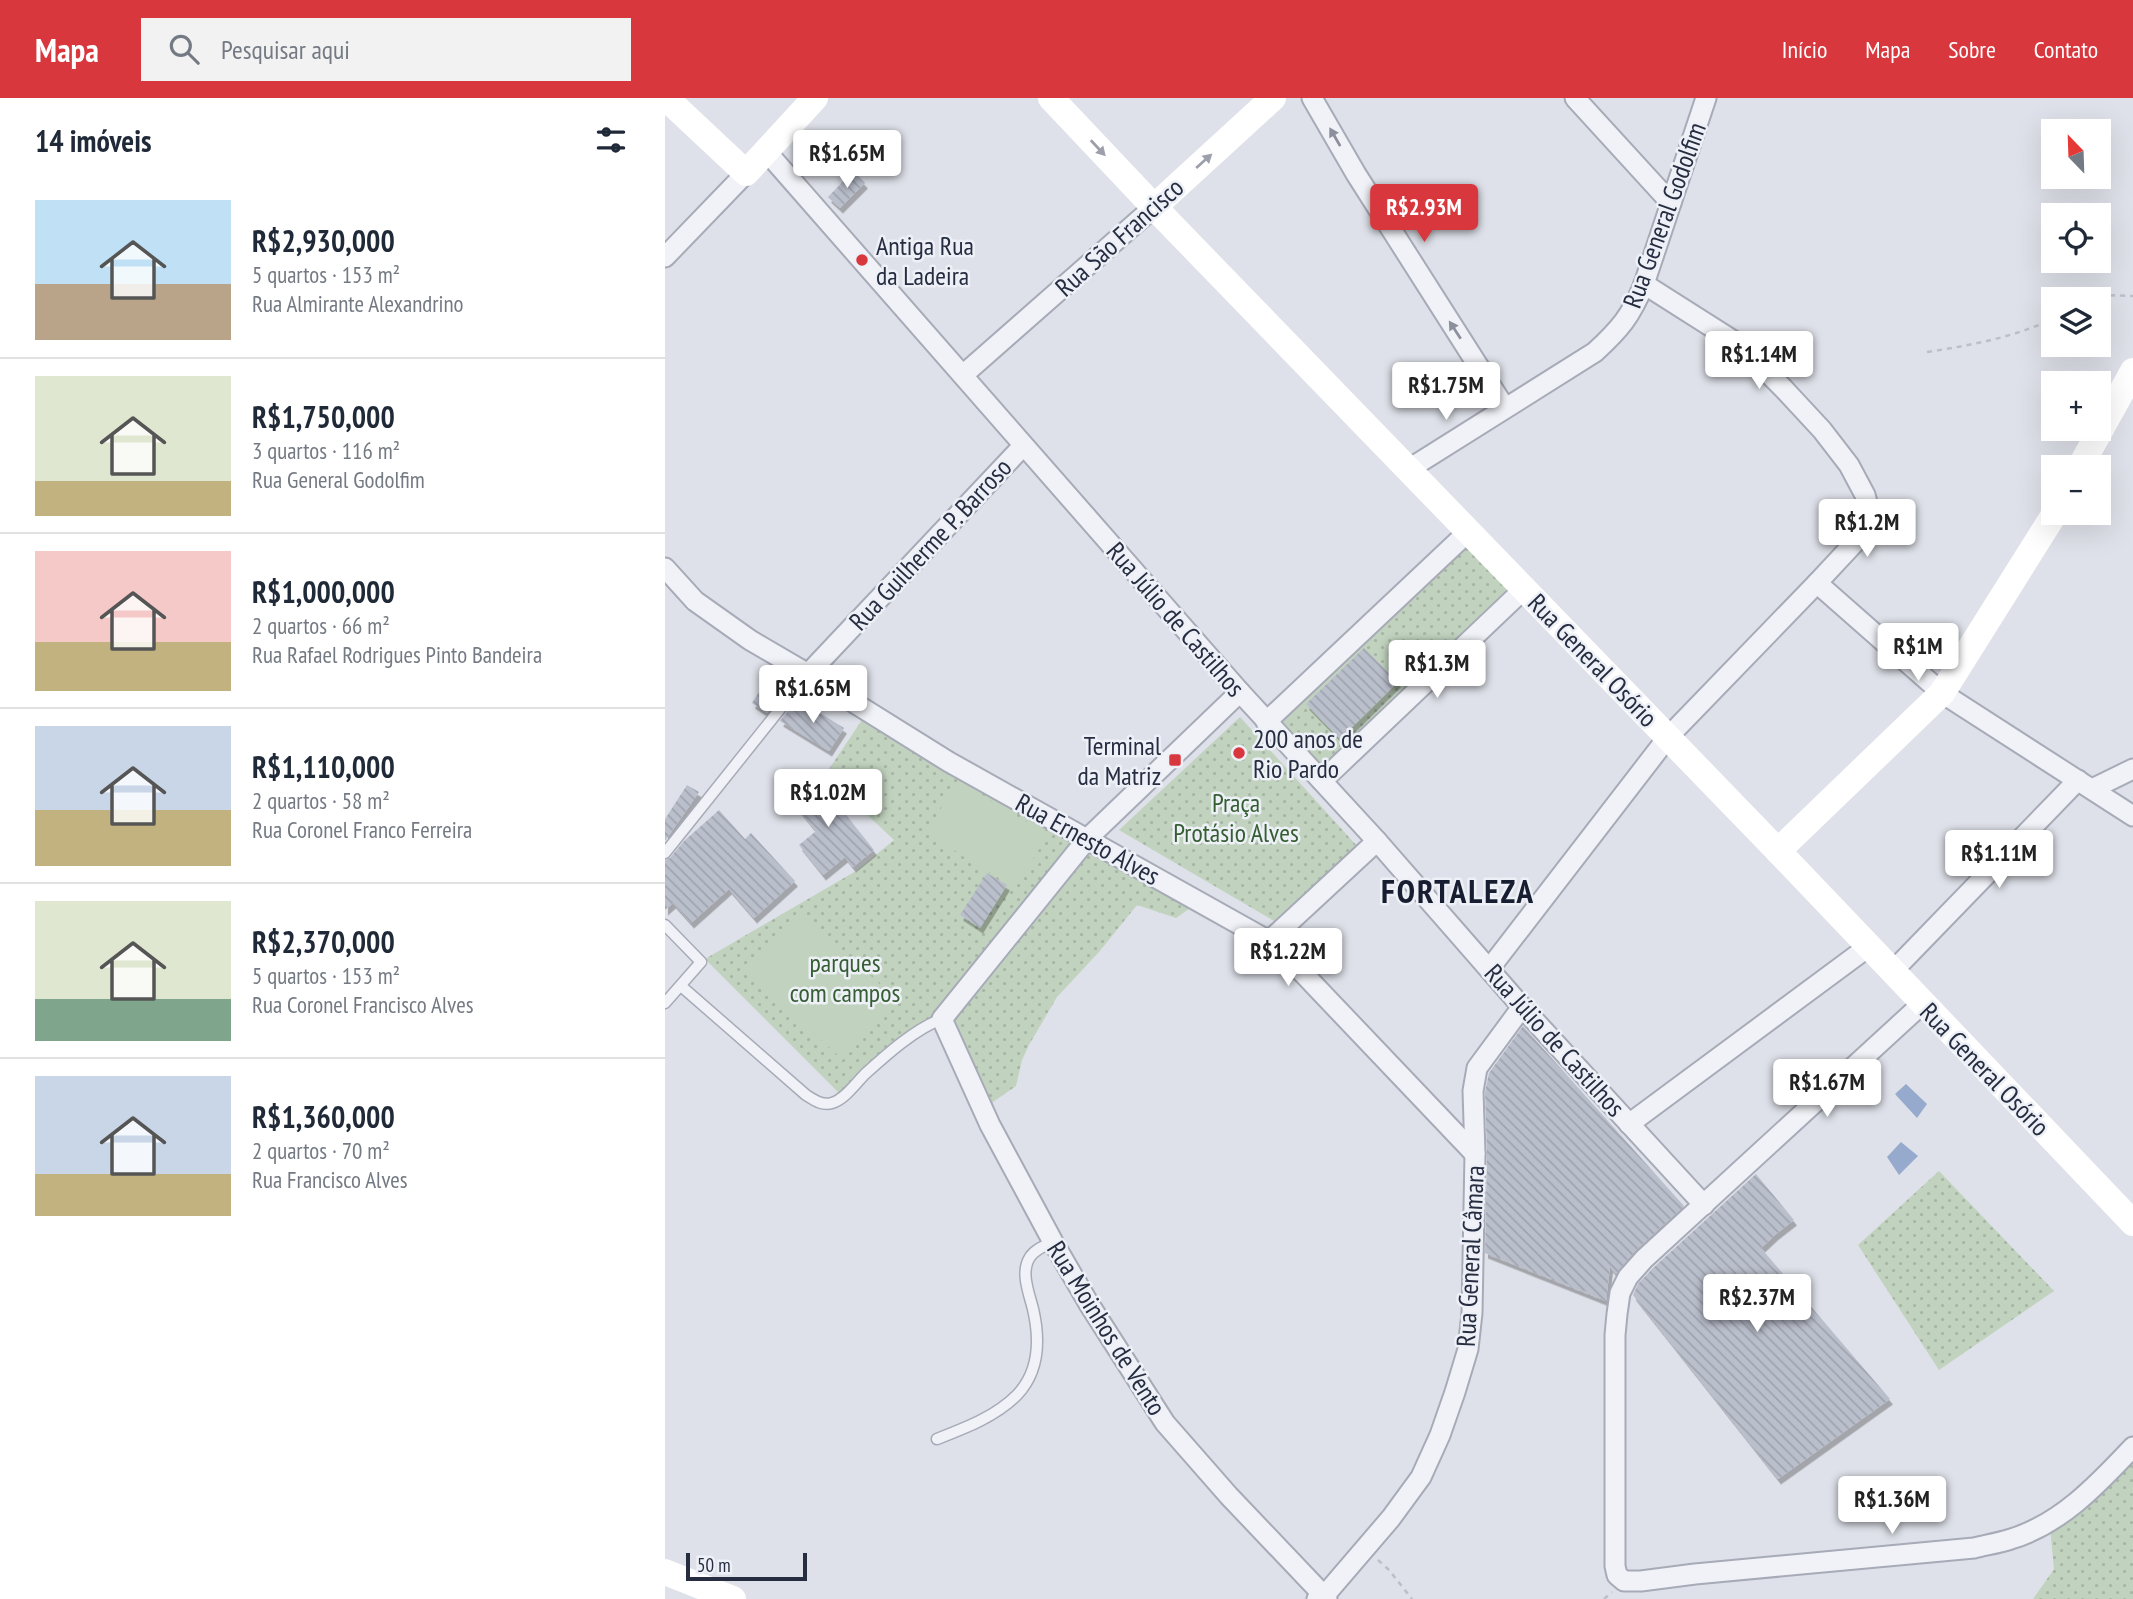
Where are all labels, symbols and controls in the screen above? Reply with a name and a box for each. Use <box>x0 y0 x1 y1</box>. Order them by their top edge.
search box <box>141 18 631 81</box>
text: Mapa <box>35 28 99 71</box>
icon: search <box>165 30 203 68</box>
text: Pesquisar aqui <box>221 33 350 66</box>
text: Início <box>1782 34 1827 65</box>
text: Mapa <box>1865 34 1910 65</box>
text: Sobre <box>1948 34 1996 65</box>
text: Contato <box>2034 34 2098 65</box>
street label: Rua General Godolfim <box>1615 118 1713 312</box>
north arrow <box>2041 119 2111 189</box>
map controls <box>2041 119 2111 525</box>
text: 14 imóveis <box>35 121 151 160</box>
icon: filters <box>592 121 630 159</box>
one-way arrow <box>1329 127 1341 146</box>
pin: R$1.65M <box>782 130 912 190</box>
text: R$1.65M <box>809 138 885 167</box>
one-way arrow <box>1089 139 1105 156</box>
one-way arrow <box>1195 153 1213 169</box>
street label: Rua São Francisco <box>1048 171 1190 303</box>
pin: R$2.93M <box>1359 184 1489 244</box>
text: R$2.93M <box>1386 192 1462 221</box>
button: locate <box>2041 203 2111 273</box>
text: R$2,930,000 <box>252 221 395 260</box>
icon: home <box>91 228 175 312</box>
place label: Antiga Rua da Ladeira <box>876 229 974 292</box>
marker: Antiga Rua da Ladeira <box>854 252 870 268</box>
text: 5 quartos · 153 m² <box>252 260 400 289</box>
button: layers <box>2041 287 2111 357</box>
text: Rua Almirante Alexandrino <box>252 289 464 318</box>
one-way arrow <box>1449 320 1462 339</box>
pin: R$1.14M <box>1694 331 1824 391</box>
text: R$1.14M <box>1721 339 1797 368</box>
pin: R$1.75M <box>1381 362 1511 422</box>
text: R$1.75M <box>1408 370 1484 399</box>
button: + <box>2041 371 2111 441</box>
text: R$1,750,000 <box>252 397 395 436</box>
icon: home <box>91 404 175 488</box>
text: 3 quartos · 116 m² <box>252 436 400 465</box>
street label: Rua Guilherme P. Barroso <box>842 451 1018 637</box>
button: − <box>2041 455 2111 525</box>
text: Rua General Godolfim <box>252 465 425 494</box>
pin: R$1.2M <box>1810 500 1924 559</box>
text: R$1.2M <box>1835 507 1899 536</box>
street label: Rua Júlio de Castilhos <box>1100 535 1252 703</box>
text: R$1,000,000 <box>252 572 395 611</box>
icon: home <box>91 579 175 663</box>
street label: Rua General Osório <box>1521 586 1665 734</box>
text: 2 quartos · 66 m² <box>252 611 390 640</box>
pin: R$1M <box>1877 624 1959 683</box>
text: R$1M <box>1894 631 1942 660</box>
text: Rua Rafael Rodrigues Pinto Bandeira <box>252 640 542 669</box>
pin: R$1.3M <box>1380 640 1494 700</box>
text: R$1.3M <box>1405 648 1469 677</box>
pin: R$1.65M <box>748 666 878 725</box>
text: R$1.65M <box>775 673 851 702</box>
place label: 200 anos de Rio Pardo <box>1253 722 1363 785</box>
place label: Terminal da Matriz <box>1078 729 1161 792</box>
marker: 200 anos de Rio Pardo <box>1231 745 1247 761</box>
text: R$1,110,000 <box>252 747 395 786</box>
marker: Terminal da Matriz <box>1167 752 1183 768</box>
icon: home <box>91 754 175 838</box>
pin: R$1.02M <box>763 770 893 829</box>
text: R$1.02M <box>790 777 866 806</box>
text: 2 quartos · 58 m² <box>252 786 390 815</box>
street label: Rua Ernesto Alves <box>1010 786 1166 892</box>
park label: Praça Protásio Alves <box>1173 786 1299 849</box>
text: Rua Coronel Franco Ferreira <box>252 815 472 844</box>
pin: R$1.11M <box>1934 830 2064 890</box>
text: R$1.11M <box>1961 838 2037 867</box>
district label: FORTALEZA <box>1381 869 1535 912</box>
text: R$2,370,000 <box>252 922 395 961</box>
pin: R$1.22M <box>1223 928 1353 988</box>
icon: home <box>91 929 175 1013</box>
text: R$1.22M <box>1250 936 1326 965</box>
park label: parques com campos <box>790 946 900 1009</box>
street label: Rua Júlio de Castilhos <box>1478 957 1632 1123</box>
text: 5 quartos · 153 m² <box>252 961 400 990</box>
text: Rua Coronel Francisco Alves <box>252 990 473 1019</box>
street label: Rua General Osório <box>1913 995 2057 1143</box>
pin: R$1.67M <box>1762 1060 1892 1119</box>
text: R$1.67M <box>1789 1067 1865 1096</box>
text: R$1,360,000 <box>252 1097 395 1136</box>
icon: home <box>91 1104 175 1188</box>
text: 2 quartos · 70 m² <box>252 1136 390 1165</box>
street label: Rua General Câmara <box>1449 1164 1491 1348</box>
text: Rua Francisco Alves <box>252 1165 408 1194</box>
street label: Rua Moinhos de Vento <box>1040 1235 1174 1421</box>
pin: R$2.37M <box>1692 1274 1822 1334</box>
text: R$2.37M <box>1719 1282 1795 1311</box>
pin: R$1.36M <box>1827 1476 1957 1536</box>
text: R$1.36M <box>1854 1484 1930 1513</box>
scale bar <box>686 1550 807 1582</box>
text: 50 m <box>697 1553 731 1577</box>

